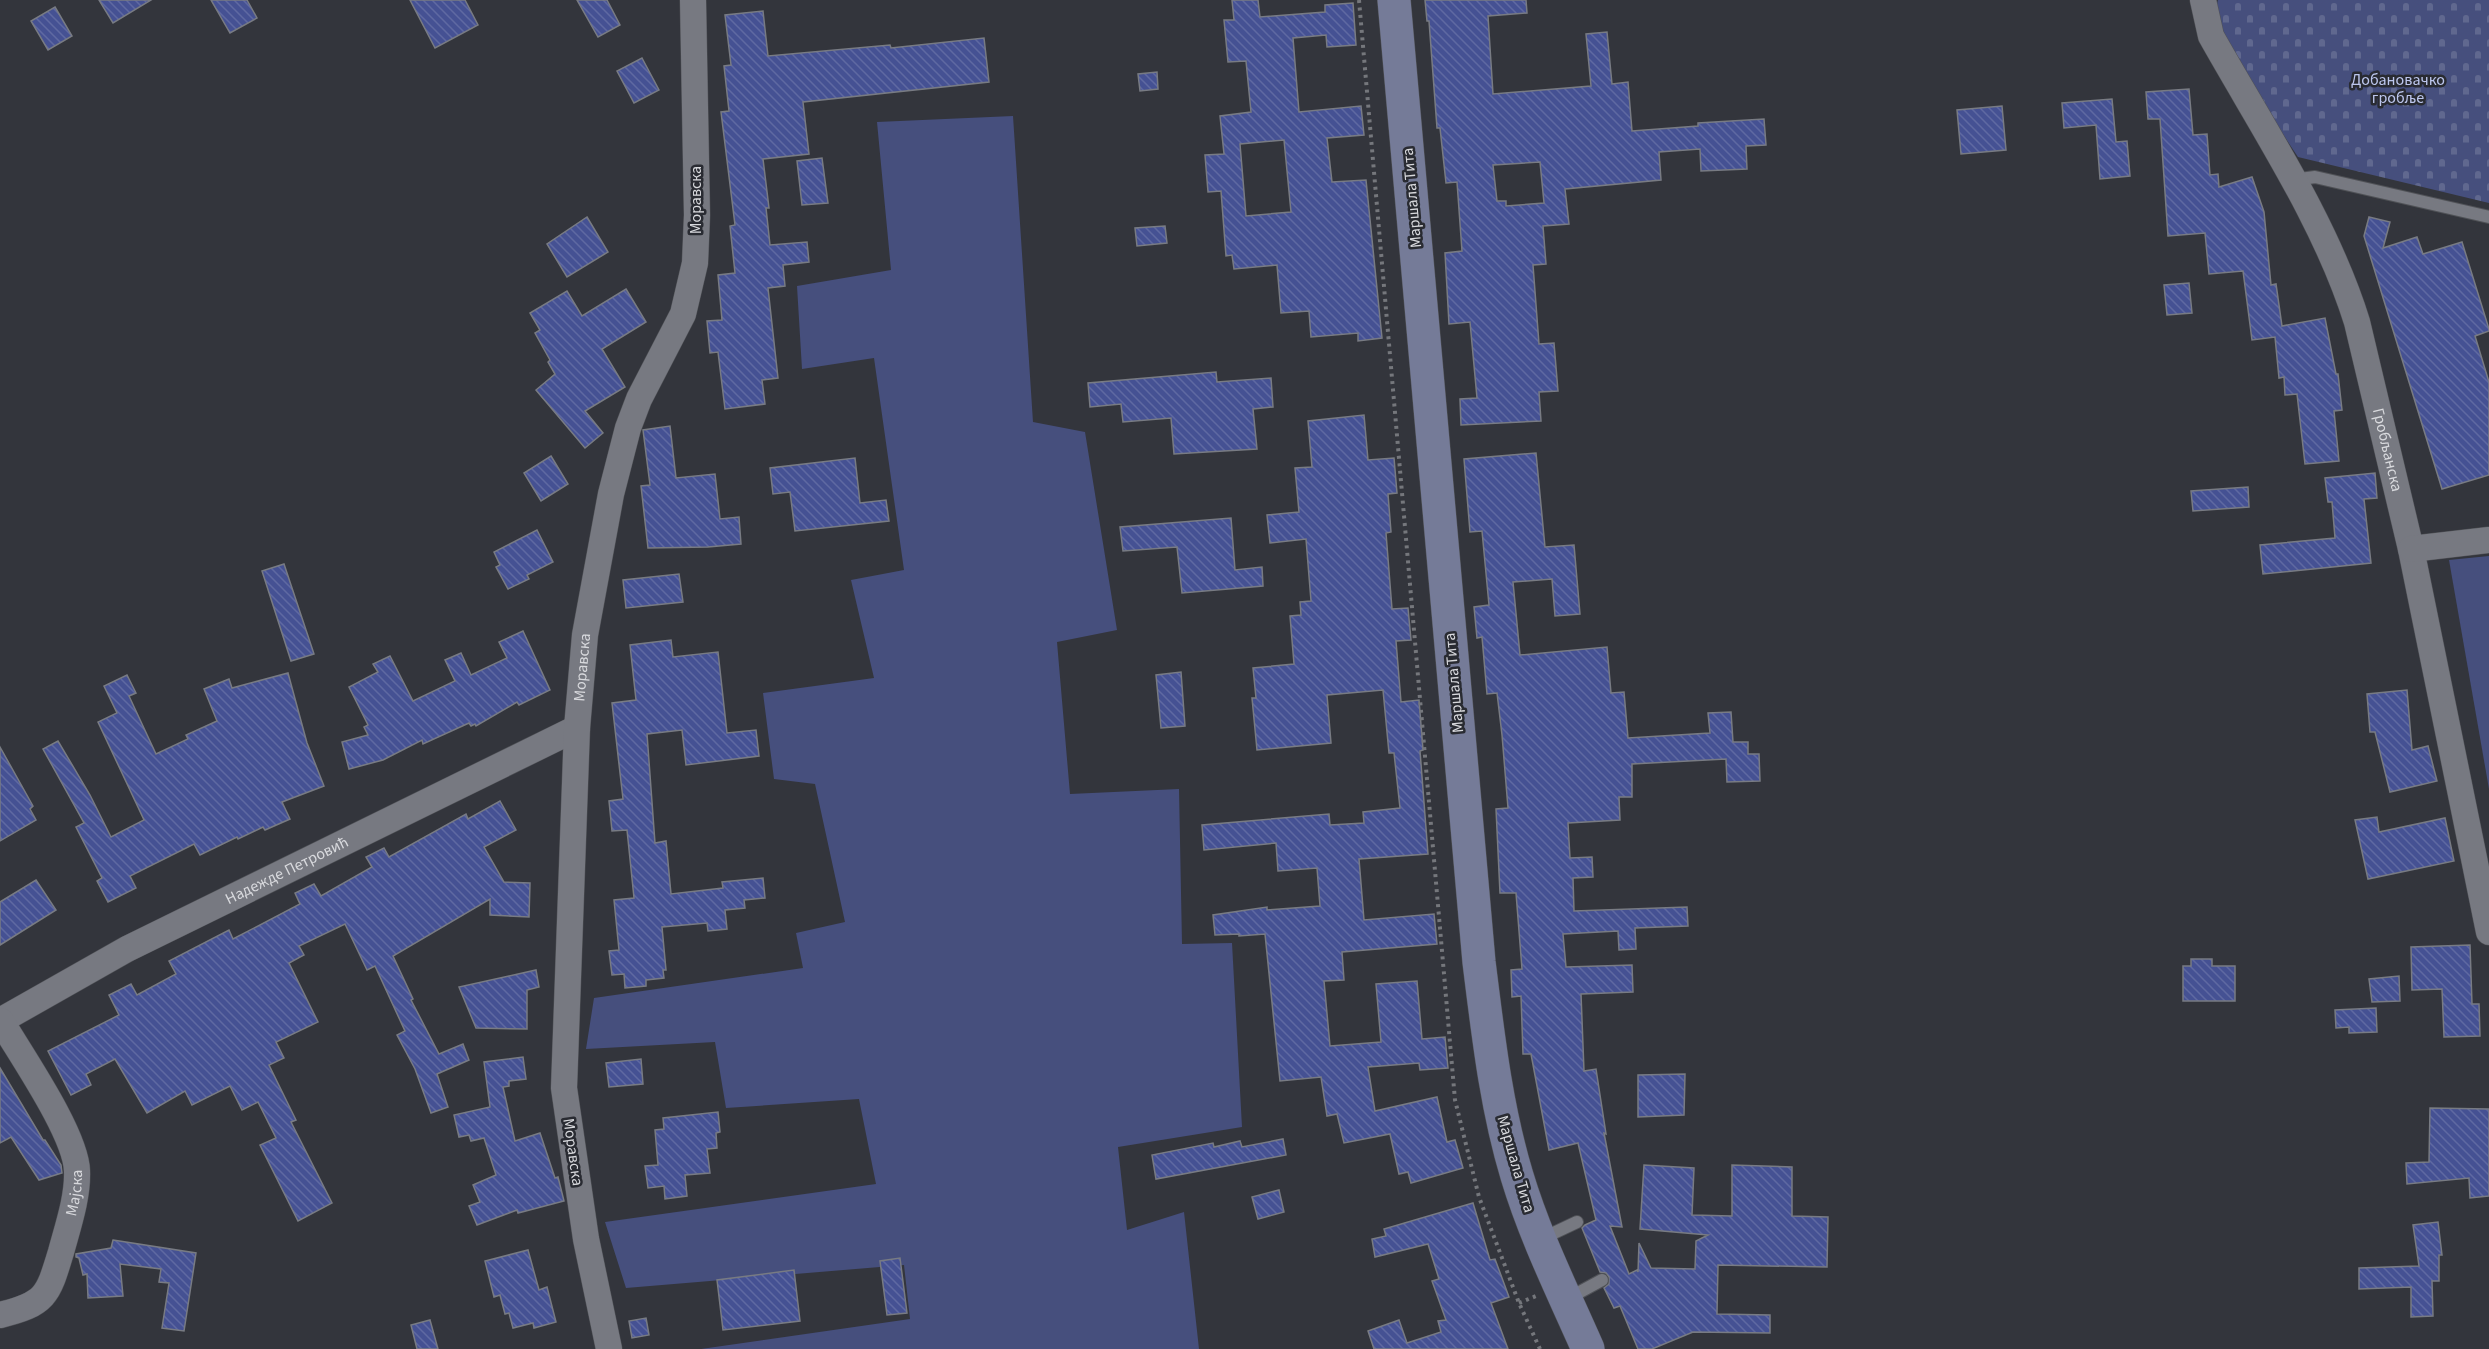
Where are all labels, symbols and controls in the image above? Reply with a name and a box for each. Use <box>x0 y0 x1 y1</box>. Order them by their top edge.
park label: Добановачко гробље <box>2351 69 2445 109</box>
street label: Маршала Тита <box>1397 147 1427 249</box>
street label: Моравска <box>685 166 707 234</box>
street label: Гробљанска <box>2367 406 2408 494</box>
street label: Моравска <box>568 632 596 702</box>
street label: Маршала Тита <box>1439 632 1469 734</box>
street label: Надежде Петровић <box>221 831 352 910</box>
street label: Маршала Тита <box>1492 1113 1540 1215</box>
street label: Моравска <box>557 1117 589 1187</box>
street label: Мајска <box>60 1170 88 1218</box>

